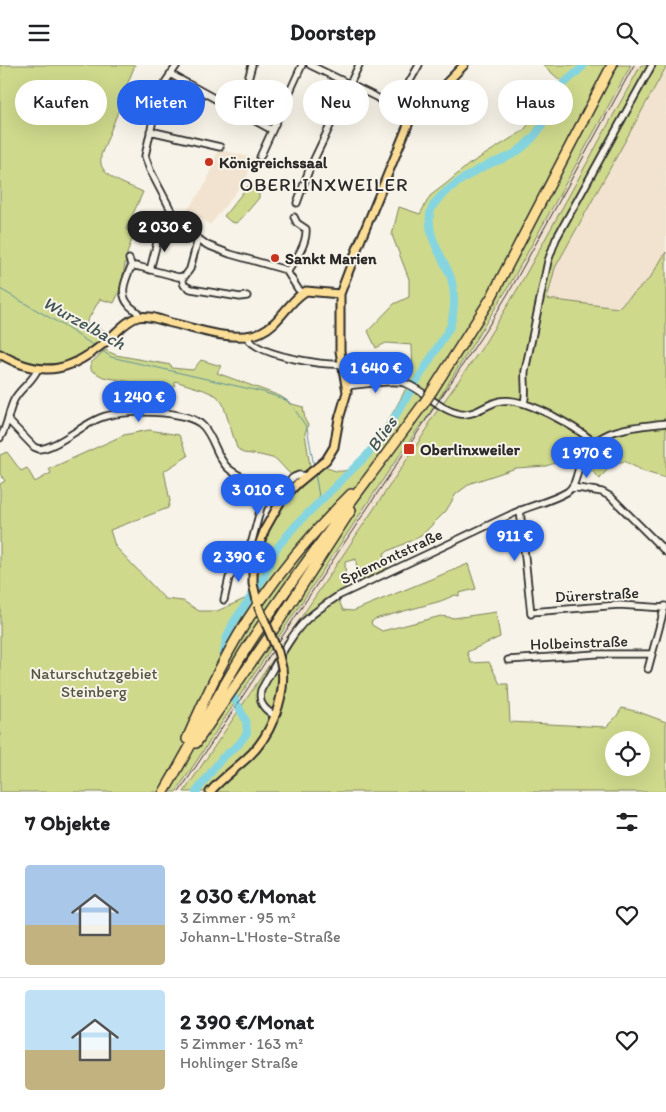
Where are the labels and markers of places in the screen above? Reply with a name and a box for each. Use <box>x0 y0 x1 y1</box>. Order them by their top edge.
place label: Königreichssaal <box>219 153 328 173</box>
marker: Königreichssaal <box>203 156 215 168</box>
pin: 2 030 € <box>119 211 211 253</box>
place label: Sankt Marien <box>285 249 377 268</box>
marker: Sankt Marien <box>269 252 281 264</box>
pin: 1 640 € <box>330 351 422 394</box>
pin: 1 240 € <box>93 381 185 423</box>
pin: 1 970 € <box>541 437 633 479</box>
place label: Oberlinxweiler <box>420 440 521 459</box>
marker: Oberlinxweiler <box>402 442 416 456</box>
pin: 3 010 € <box>212 473 304 516</box>
pin: 911 € <box>480 519 550 562</box>
pin: 2 390 € <box>193 541 285 583</box>

